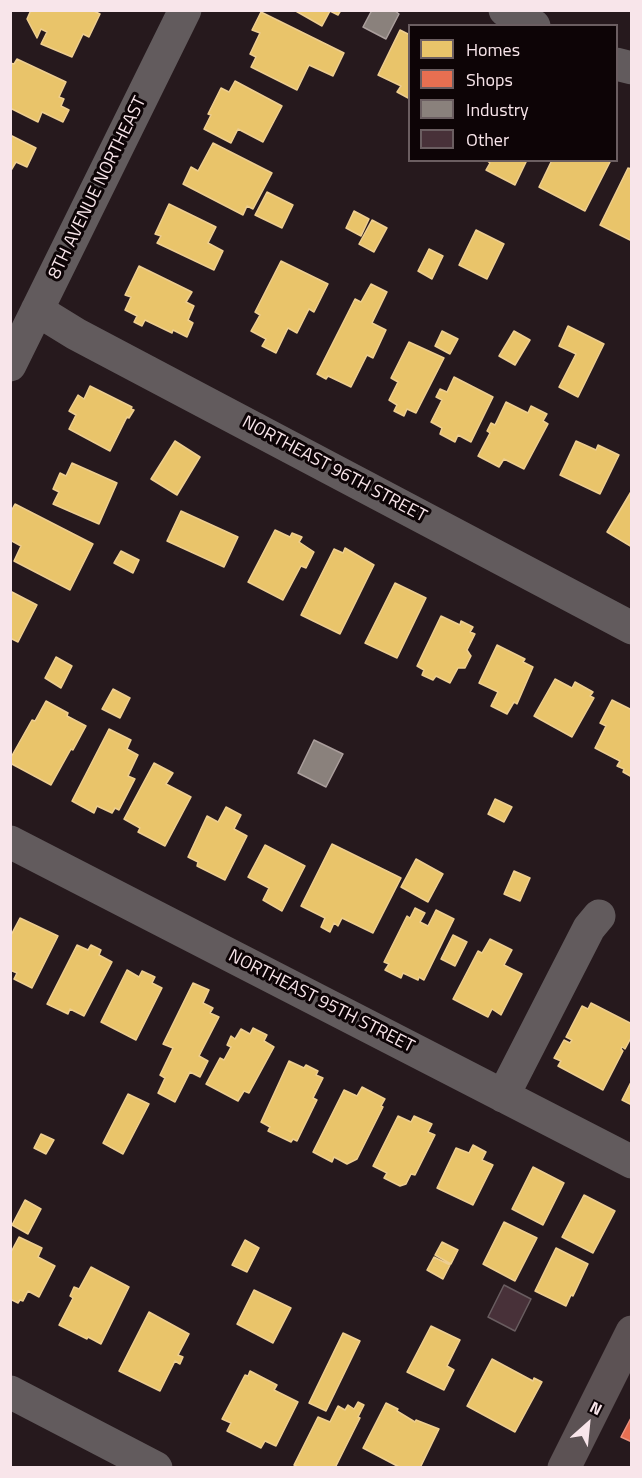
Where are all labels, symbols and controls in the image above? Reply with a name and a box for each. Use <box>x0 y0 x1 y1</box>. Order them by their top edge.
legend <box>408 24 618 162</box>
text: Homes <box>466 36 520 63</box>
text: Shops <box>466 66 513 93</box>
street label: 8TH AVENUE NORTHEAST <box>44 93 152 283</box>
text: Industry <box>466 96 529 123</box>
text: Other <box>466 126 509 153</box>
street label: NORTHEAST 96TH STREET <box>238 412 430 528</box>
street label: NORTHEAST 95TH STREET <box>224 946 418 1058</box>
north arrow <box>558 1394 618 1454</box>
text: N <box>586 1395 607 1421</box>

